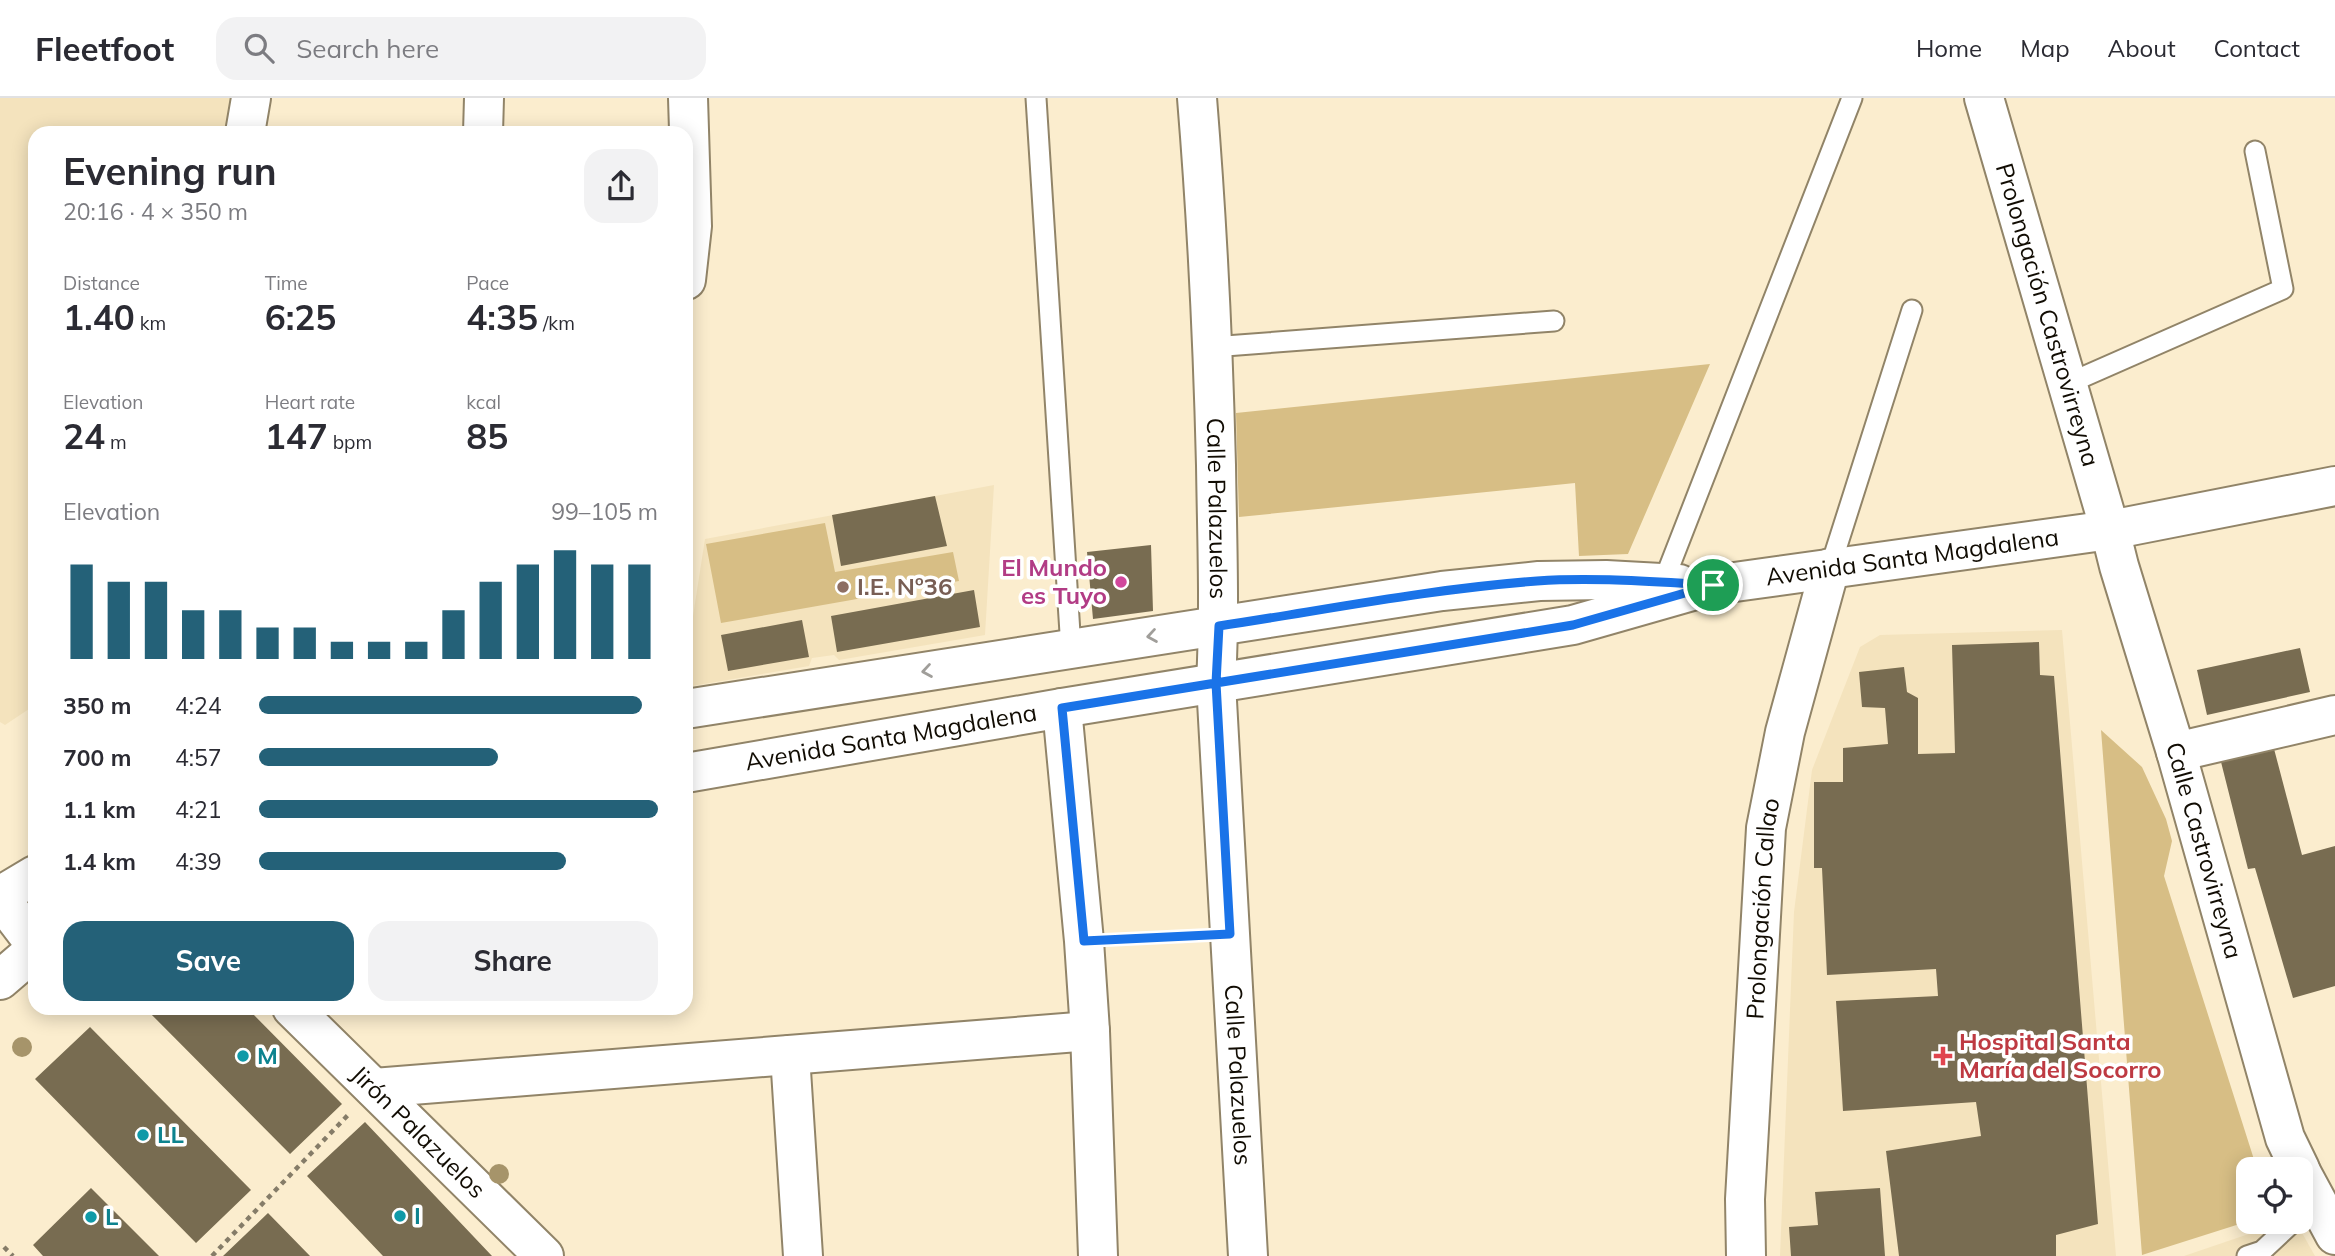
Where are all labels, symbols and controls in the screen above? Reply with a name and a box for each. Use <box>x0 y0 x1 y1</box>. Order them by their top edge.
search box <box>216 17 706 80</box>
text: Fleetfoot <box>35 28 174 69</box>
icon: search <box>240 29 278 67</box>
text: Search here <box>296 32 439 65</box>
text: Home <box>1916 33 1982 63</box>
text: Map <box>2020 33 2070 63</box>
text: About <box>2108 33 2176 63</box>
text: Contact <box>2214 33 2300 63</box>
text: Evening run <box>63 147 277 195</box>
button: share <box>584 149 658 223</box>
street label: Prolongación Castrovirreyna <box>1990 160 2107 470</box>
text: 20:16 · 4 × 350 m <box>63 197 248 226</box>
text: Distance <box>63 271 140 295</box>
text: Time <box>265 271 308 295</box>
text: Pace <box>466 271 509 295</box>
text: 1.40 <box>63 295 135 339</box>
text: 6:25 <box>265 295 336 339</box>
text: 4:35 <box>466 295 538 339</box>
text: km <box>135 311 166 335</box>
text: /km <box>538 311 575 335</box>
text: Elevation <box>63 390 143 414</box>
text: Heart rate <box>265 390 355 414</box>
text: kcal <box>466 390 501 414</box>
text: 24 <box>63 414 105 458</box>
text: 147 <box>265 414 328 458</box>
text: 85 <box>466 414 508 458</box>
street label: Calle Palazuelos <box>1201 417 1234 599</box>
text: m <box>105 430 127 454</box>
text: bpm <box>328 430 372 454</box>
text: Elevation <box>63 497 160 526</box>
text: 99–105 m <box>551 497 658 526</box>
street label: Avenida Santa Magdalena <box>1764 521 2061 592</box>
place label: El Mundo es Tuyo <box>1001 552 1107 610</box>
pin <box>1683 555 1743 615</box>
icon: arrive <box>1694 566 1732 604</box>
place label: I.E. Nº36 <box>857 571 952 601</box>
marker: El Mundo es Tuyo <box>1113 574 1129 590</box>
marker: I.E. Nº36 <box>835 579 851 595</box>
one-way arrow <box>1146 629 1158 644</box>
one-way arrow <box>921 663 933 678</box>
text: 350 m <box>63 691 131 720</box>
text: 4:24 <box>175 691 222 720</box>
street label: Avenida Santa Magdalena <box>743 697 1039 777</box>
street label: Calle Castrovirreyna <box>2160 738 2250 962</box>
text: 700 m <box>63 743 131 772</box>
text: 4:57 <box>175 743 222 772</box>
text: 1.1 km <box>63 795 136 824</box>
text: 4:21 <box>175 795 222 824</box>
street label: Prolongación Callao <box>1739 795 1786 1020</box>
text: 1.4 km <box>63 847 136 876</box>
text: 4:39 <box>175 847 222 876</box>
button: Save <box>63 921 354 1001</box>
button: Share <box>368 921 658 1001</box>
street label: Calle Palazuelos <box>1219 983 1259 1166</box>
place label: Hospital Santa María del Socorro <box>1959 1026 2161 1084</box>
place label: M <box>257 1040 278 1070</box>
marker: Hospital Santa María del Socorro <box>1933 1046 1953 1066</box>
marker: M <box>235 1048 251 1064</box>
street label: Jirón Palazuelos <box>345 1059 492 1204</box>
place label: LL <box>157 1119 184 1149</box>
marker: LL <box>135 1127 151 1143</box>
map controls <box>2236 1157 2313 1234</box>
button: locate <box>2236 1157 2313 1234</box>
place label: I <box>414 1200 421 1230</box>
place label: L <box>105 1201 118 1231</box>
marker: I <box>392 1208 408 1224</box>
marker: L <box>83 1209 99 1225</box>

